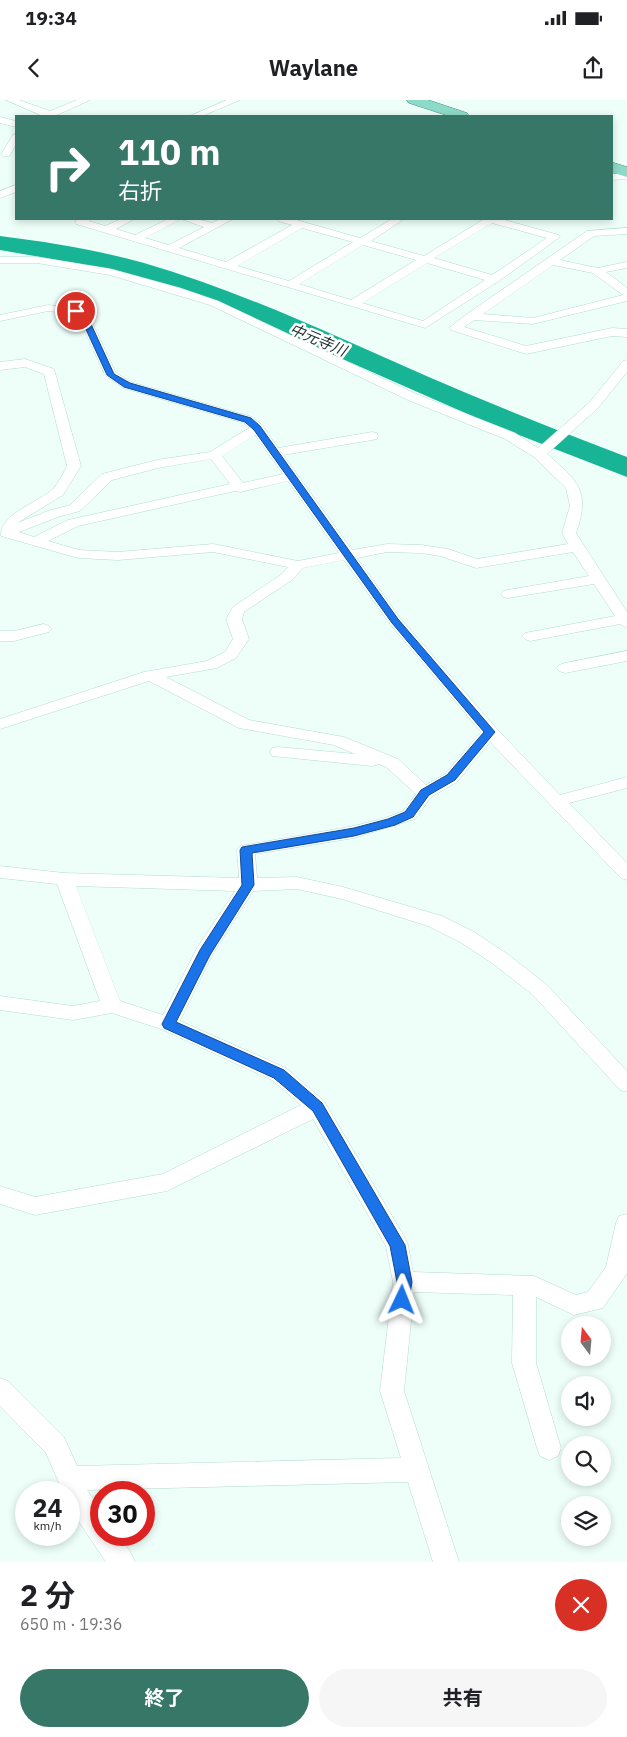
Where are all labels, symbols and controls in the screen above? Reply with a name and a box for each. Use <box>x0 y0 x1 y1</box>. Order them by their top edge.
text: 19:34 <box>25 6 77 30</box>
text: Waylane <box>269 53 358 82</box>
icon: back <box>20 54 48 82</box>
icon: share <box>579 54 607 82</box>
text: 110 m <box>118 129 221 175</box>
icon: right <box>35 135 100 200</box>
text: 右折 <box>118 176 162 205</box>
pin <box>55 290 97 332</box>
icon: arrive <box>62 297 90 325</box>
water label: 中元寺川 <box>287 319 351 361</box>
position arrow <box>375 1273 427 1325</box>
north arrow <box>561 1316 611 1366</box>
map controls <box>561 1316 611 1546</box>
button: sound <box>561 1376 611 1426</box>
button: search <box>561 1436 611 1486</box>
speed limit sign: 30 <box>90 1481 155 1546</box>
text: 24 <box>32 1491 63 1524</box>
button: layers <box>561 1496 611 1546</box>
text: km/h <box>33 1518 62 1533</box>
text: 2 分 <box>20 1575 75 1614</box>
button: close <box>555 1579 607 1631</box>
text: 650 m · 19:36 <box>20 1614 122 1634</box>
button: 終了 <box>20 1669 309 1727</box>
button: 共有 <box>319 1669 607 1727</box>

